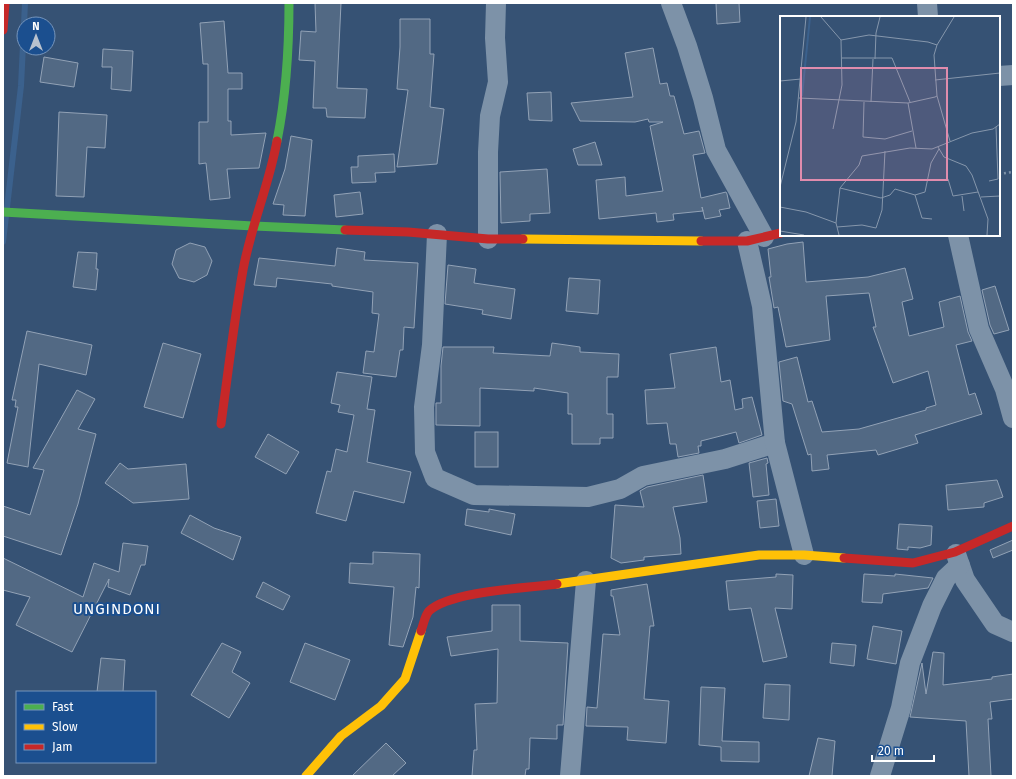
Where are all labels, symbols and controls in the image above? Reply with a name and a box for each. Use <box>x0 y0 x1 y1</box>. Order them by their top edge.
north arrow <box>16 16 56 56</box>
inset map <box>780 16 1000 236</box>
text: N <box>32 20 40 33</box>
district label: UNGINDONI <box>73 600 161 618</box>
legend <box>16 691 156 763</box>
text: Fast <box>52 700 74 714</box>
text: Slow <box>52 720 78 734</box>
scale bar <box>872 737 934 763</box>
text: Jam <box>52 740 72 754</box>
text: 20 m <box>878 744 904 758</box>

